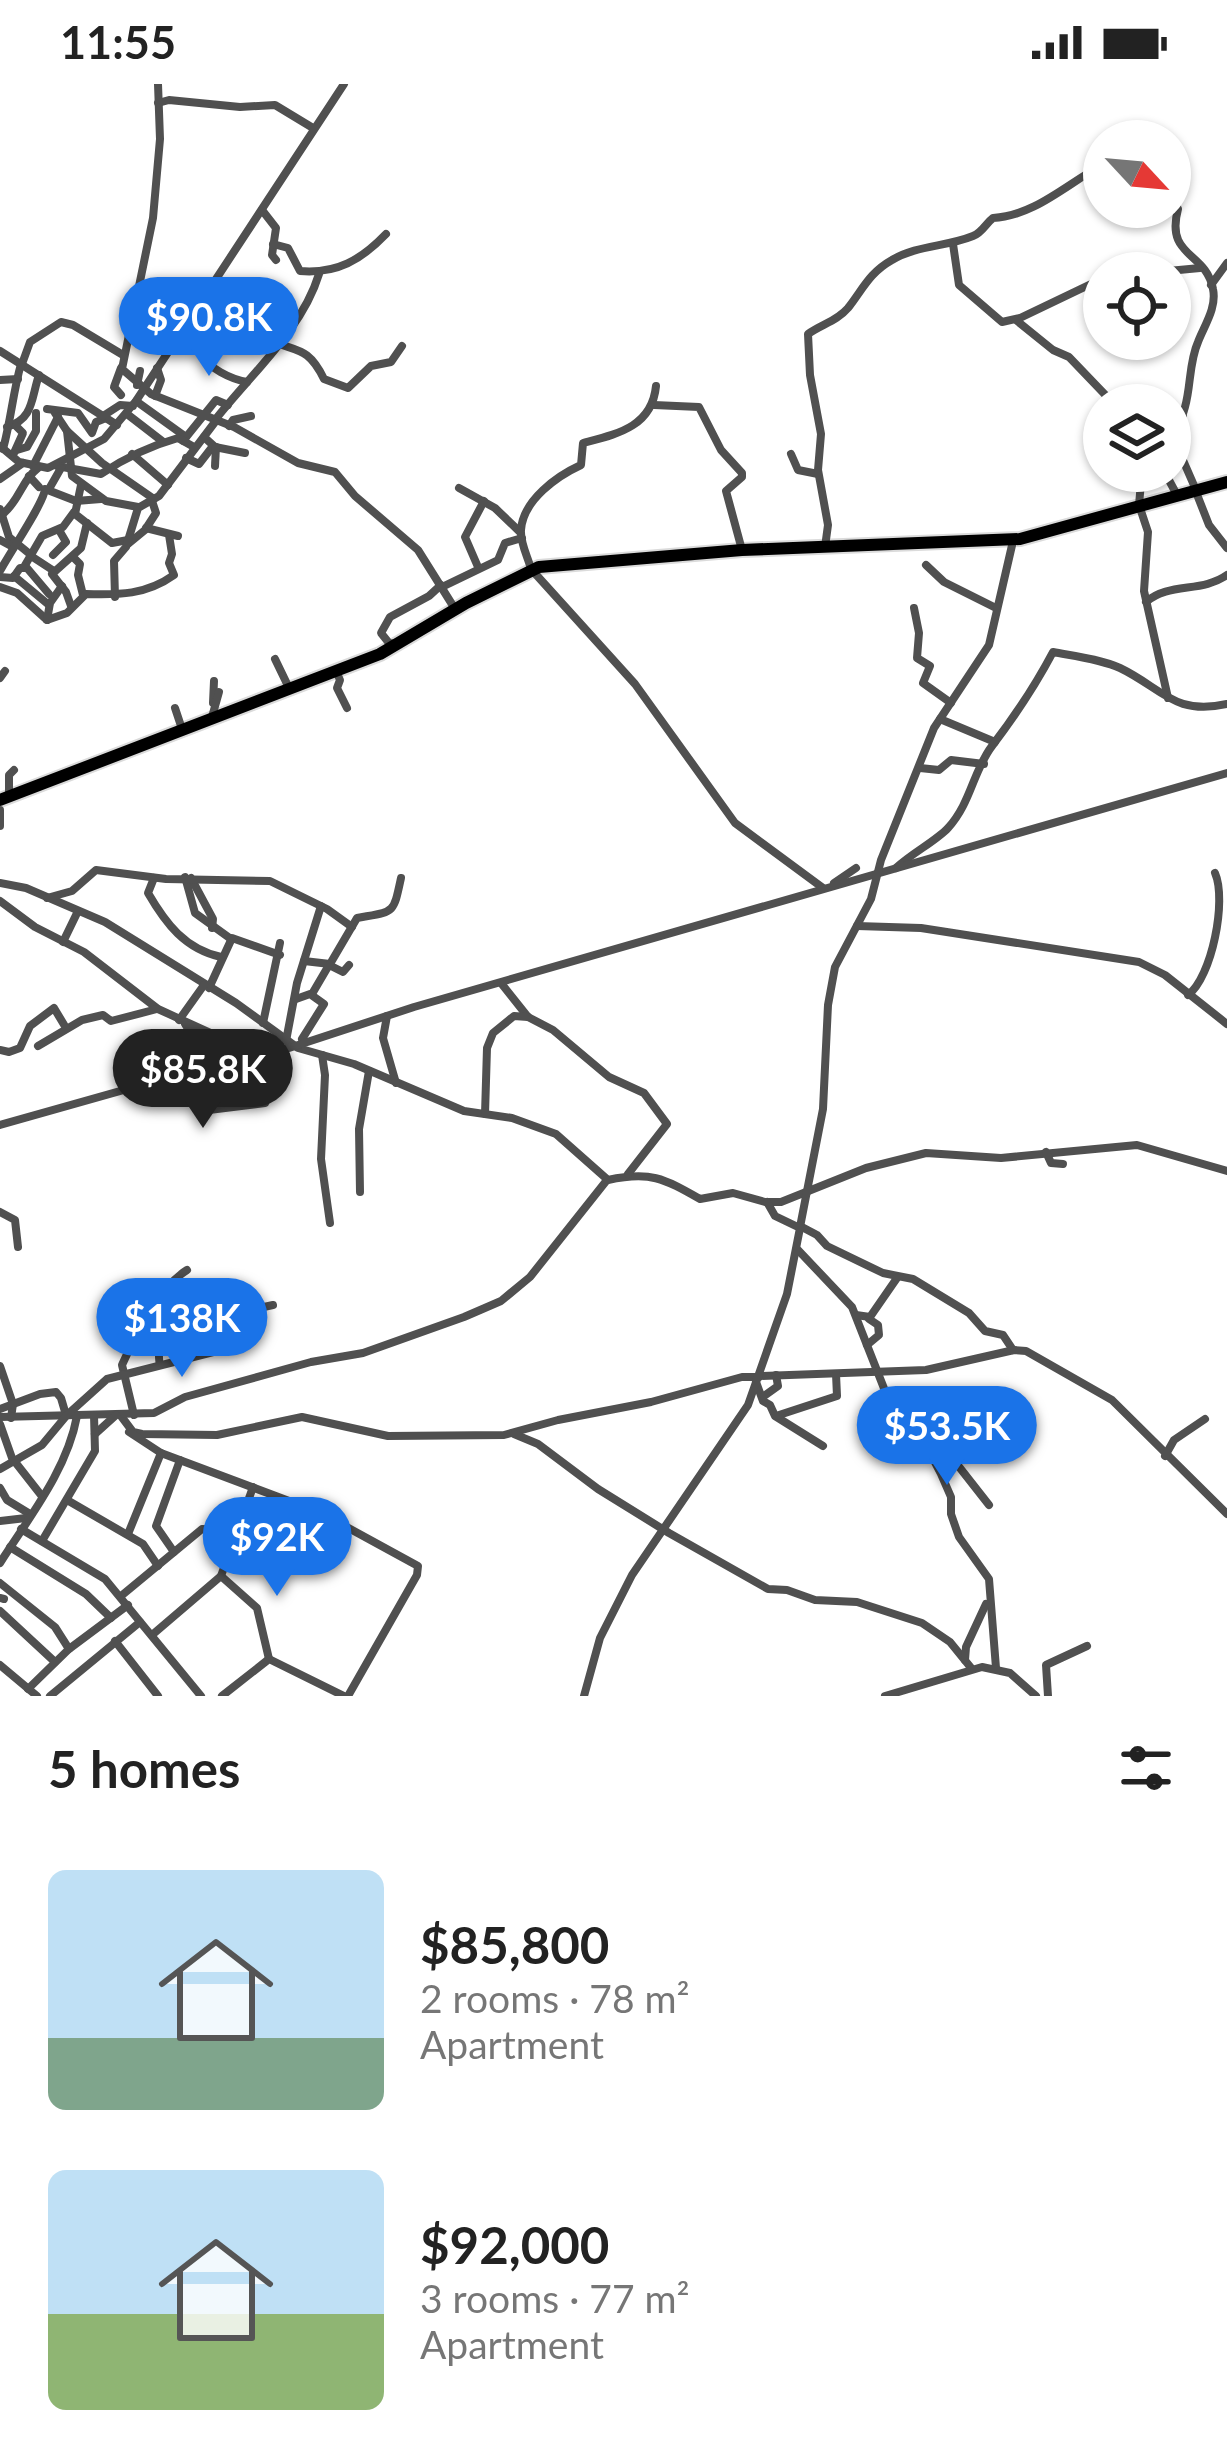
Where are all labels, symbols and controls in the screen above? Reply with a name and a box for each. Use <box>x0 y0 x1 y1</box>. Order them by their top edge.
text: 11:55 <box>60 15 176 69</box>
north arrow <box>1083 120 1191 228</box>
map controls <box>1083 120 1191 492</box>
button: locate <box>1083 252 1191 360</box>
pin: $90.8K <box>111 277 307 379</box>
text: $90.8K <box>146 293 272 339</box>
button: layers <box>1083 384 1191 492</box>
pin: $85.8K <box>105 1029 301 1131</box>
text: $85.8K <box>140 1045 266 1091</box>
pin: $138K <box>98 1278 266 1380</box>
text: $138K <box>123 1294 241 1340</box>
pin: $53.5K <box>849 1386 1045 1488</box>
text: $53.5K <box>884 1402 1010 1448</box>
pin: $92K <box>206 1497 348 1599</box>
text: $92K <box>230 1513 324 1559</box>
icon: filters <box>1113 1735 1179 1801</box>
text: 5 homes <box>48 1738 240 1799</box>
text: $85,800 <box>420 1914 609 1975</box>
icon: home <box>144 1918 288 2062</box>
text: 2 rooms · 78 m² <box>420 1975 690 2021</box>
text: Apartment <box>420 2021 604 2067</box>
text: $92,000 <box>420 2214 609 2275</box>
icon: home <box>144 2218 288 2362</box>
text: 3 rooms · 77 m² <box>420 2275 690 2321</box>
text: Apartment <box>420 2321 604 2367</box>

